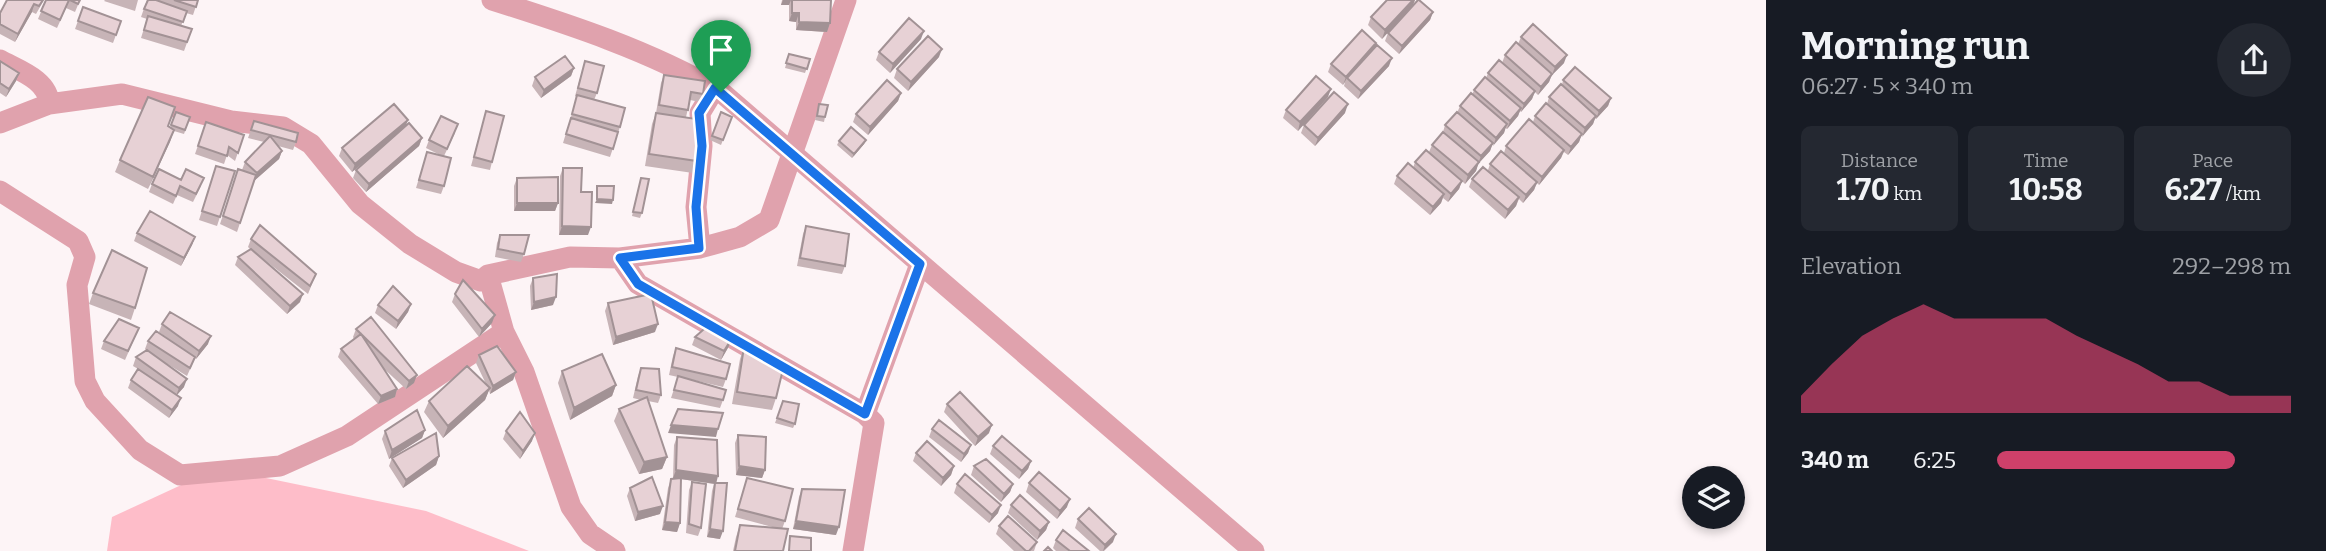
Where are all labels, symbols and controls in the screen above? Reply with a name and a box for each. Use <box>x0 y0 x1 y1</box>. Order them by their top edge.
pin <box>691 20 751 92</box>
text: Morning run <box>1801 23 2029 69</box>
button: share <box>2217 23 2291 97</box>
icon: arrive <box>702 31 740 69</box>
text: 06:27 · 5 × 340 m <box>1801 72 1973 100</box>
text: Distance <box>1841 149 1918 172</box>
text: Time <box>2024 149 2068 172</box>
text: Pace <box>2192 149 2233 172</box>
text: 1.70 <box>1837 172 1890 208</box>
text: 10:58 <box>2009 172 2083 208</box>
text: 6:27 <box>2165 172 2222 208</box>
text: km <box>1890 182 1922 205</box>
text: /km <box>2222 182 2261 205</box>
text: Elevation <box>1801 252 1901 280</box>
text: 292–298 m <box>2172 252 2291 280</box>
text: 340 m <box>1801 446 1869 474</box>
text: 6:25 <box>1913 446 1956 474</box>
map controls <box>1682 466 1745 529</box>
button: layers <box>1682 466 1745 529</box>

